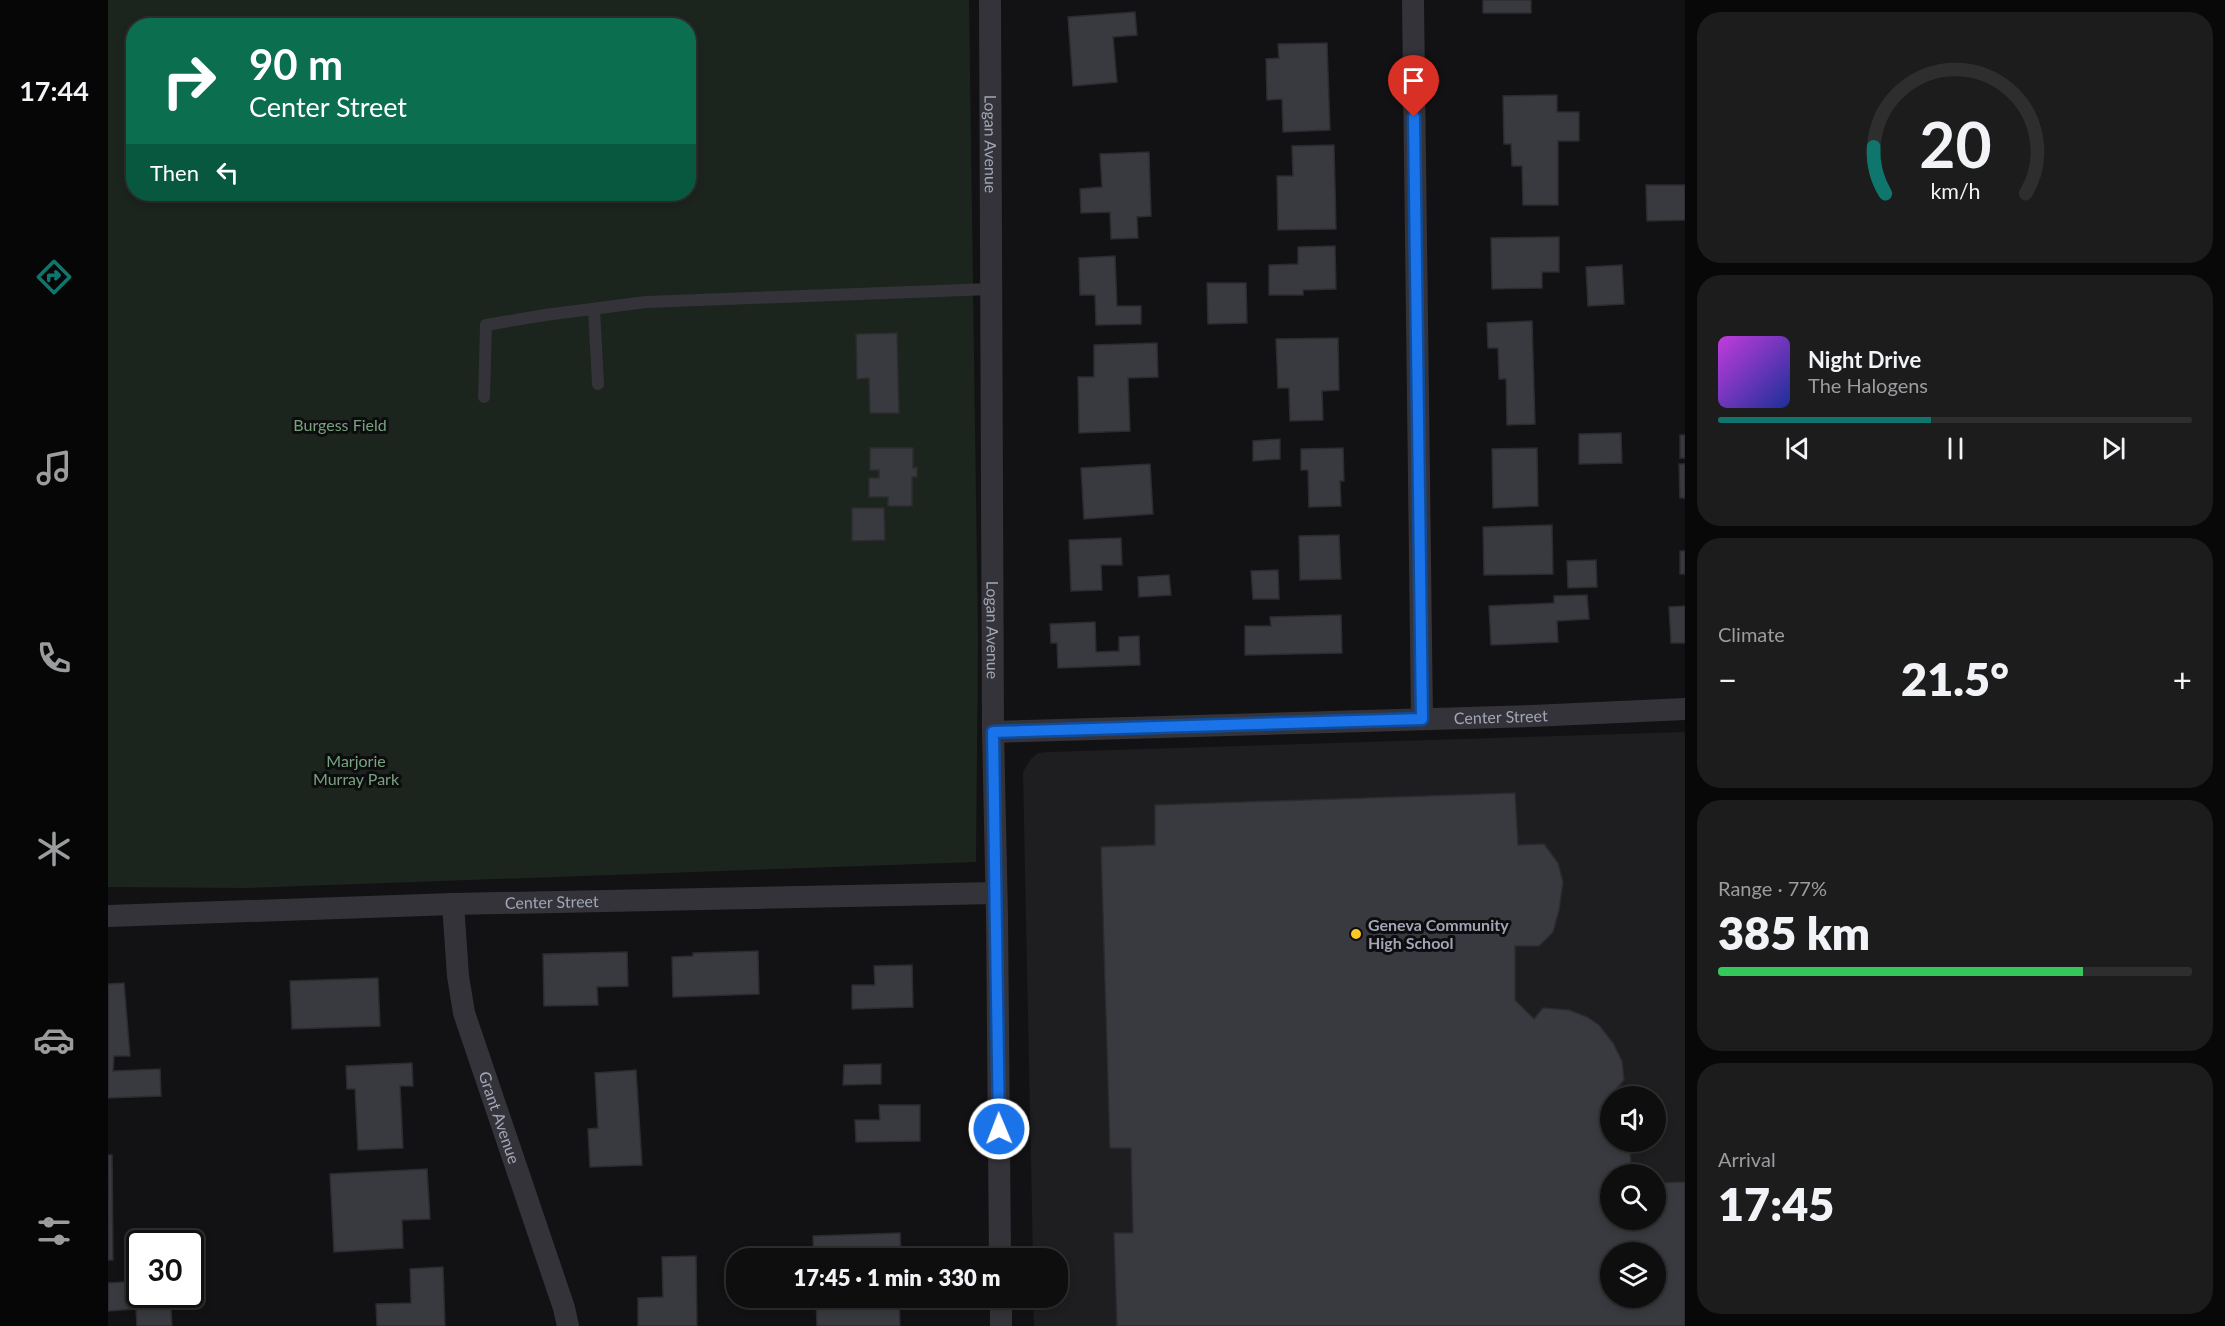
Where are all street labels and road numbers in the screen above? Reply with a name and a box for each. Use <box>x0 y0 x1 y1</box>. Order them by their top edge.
street label: Logan Avenue <box>981 95 1001 193</box>
street label: Logan Avenue <box>983 581 1003 679</box>
street label: Center Street <box>1454 705 1548 727</box>
street label: Center Street <box>505 891 599 912</box>
street label: Grant Avenue <box>475 1069 524 1166</box>

